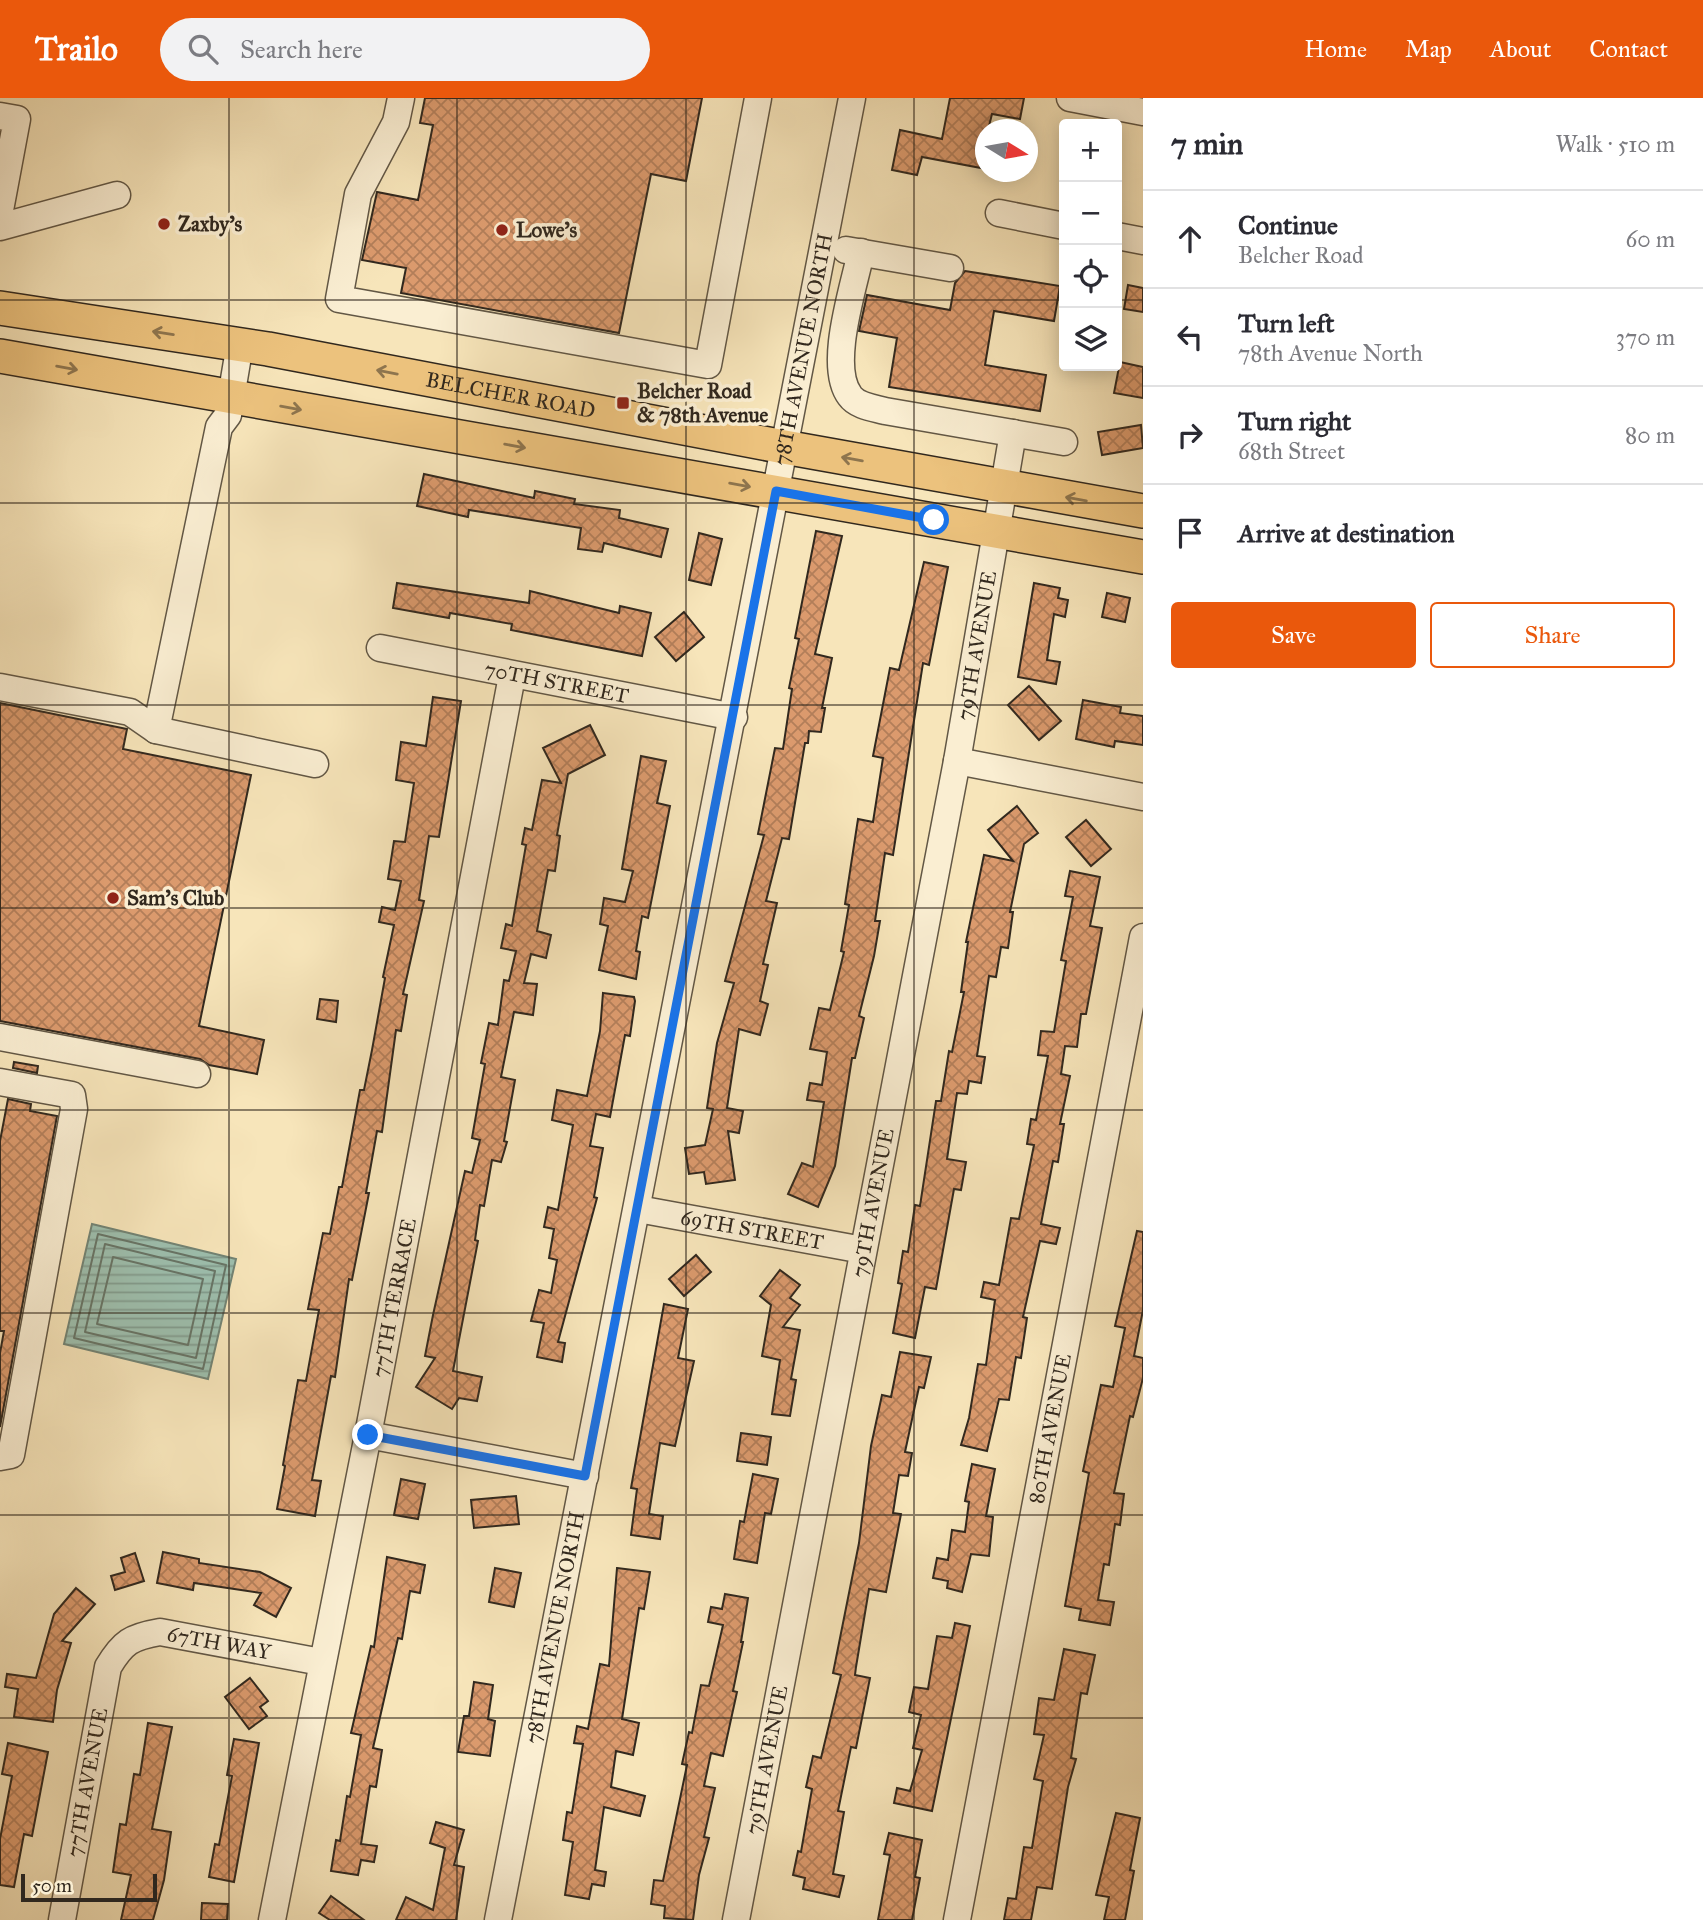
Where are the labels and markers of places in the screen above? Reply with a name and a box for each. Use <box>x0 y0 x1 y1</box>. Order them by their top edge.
place label: Zaxby's <box>178 211 243 237</box>
marker: Zaxby's <box>156 216 172 232</box>
place label: Lowe's <box>516 217 578 243</box>
marker: Lowe's <box>494 222 510 238</box>
place label: Belcher Road & 78th Avenue <box>637 378 769 428</box>
marker: Belcher Road & 78th Avenue <box>615 395 631 411</box>
place label: Sam's Club <box>127 885 224 911</box>
marker: Sam's Club <box>105 890 121 906</box>

